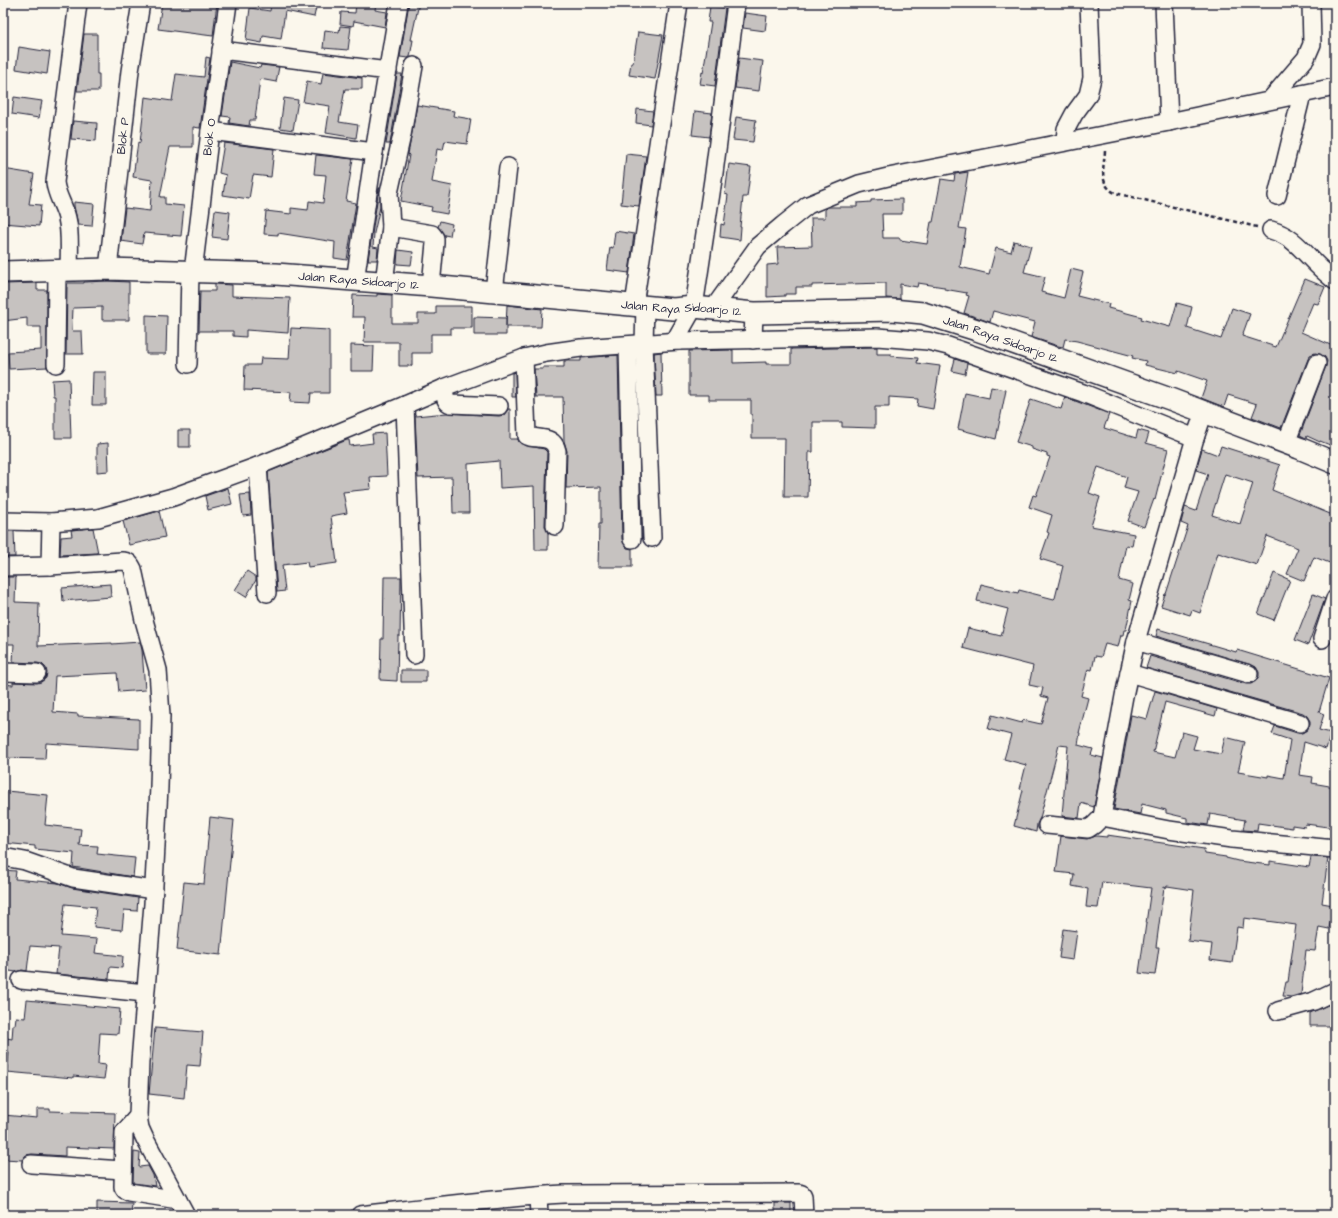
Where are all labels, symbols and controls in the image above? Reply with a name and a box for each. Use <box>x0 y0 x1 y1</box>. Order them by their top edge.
street label: Blok P <box>112 116 133 155</box>
street label: Blok O <box>199 117 220 157</box>
street label: Jalan Raya Sidoarjo 12 <box>298 267 420 294</box>
street label: Jalan Raya Sidoarjo 12 <box>620 296 742 320</box>
street label: Jalan Raya Sidoarjo 12 <box>941 311 1061 367</box>

